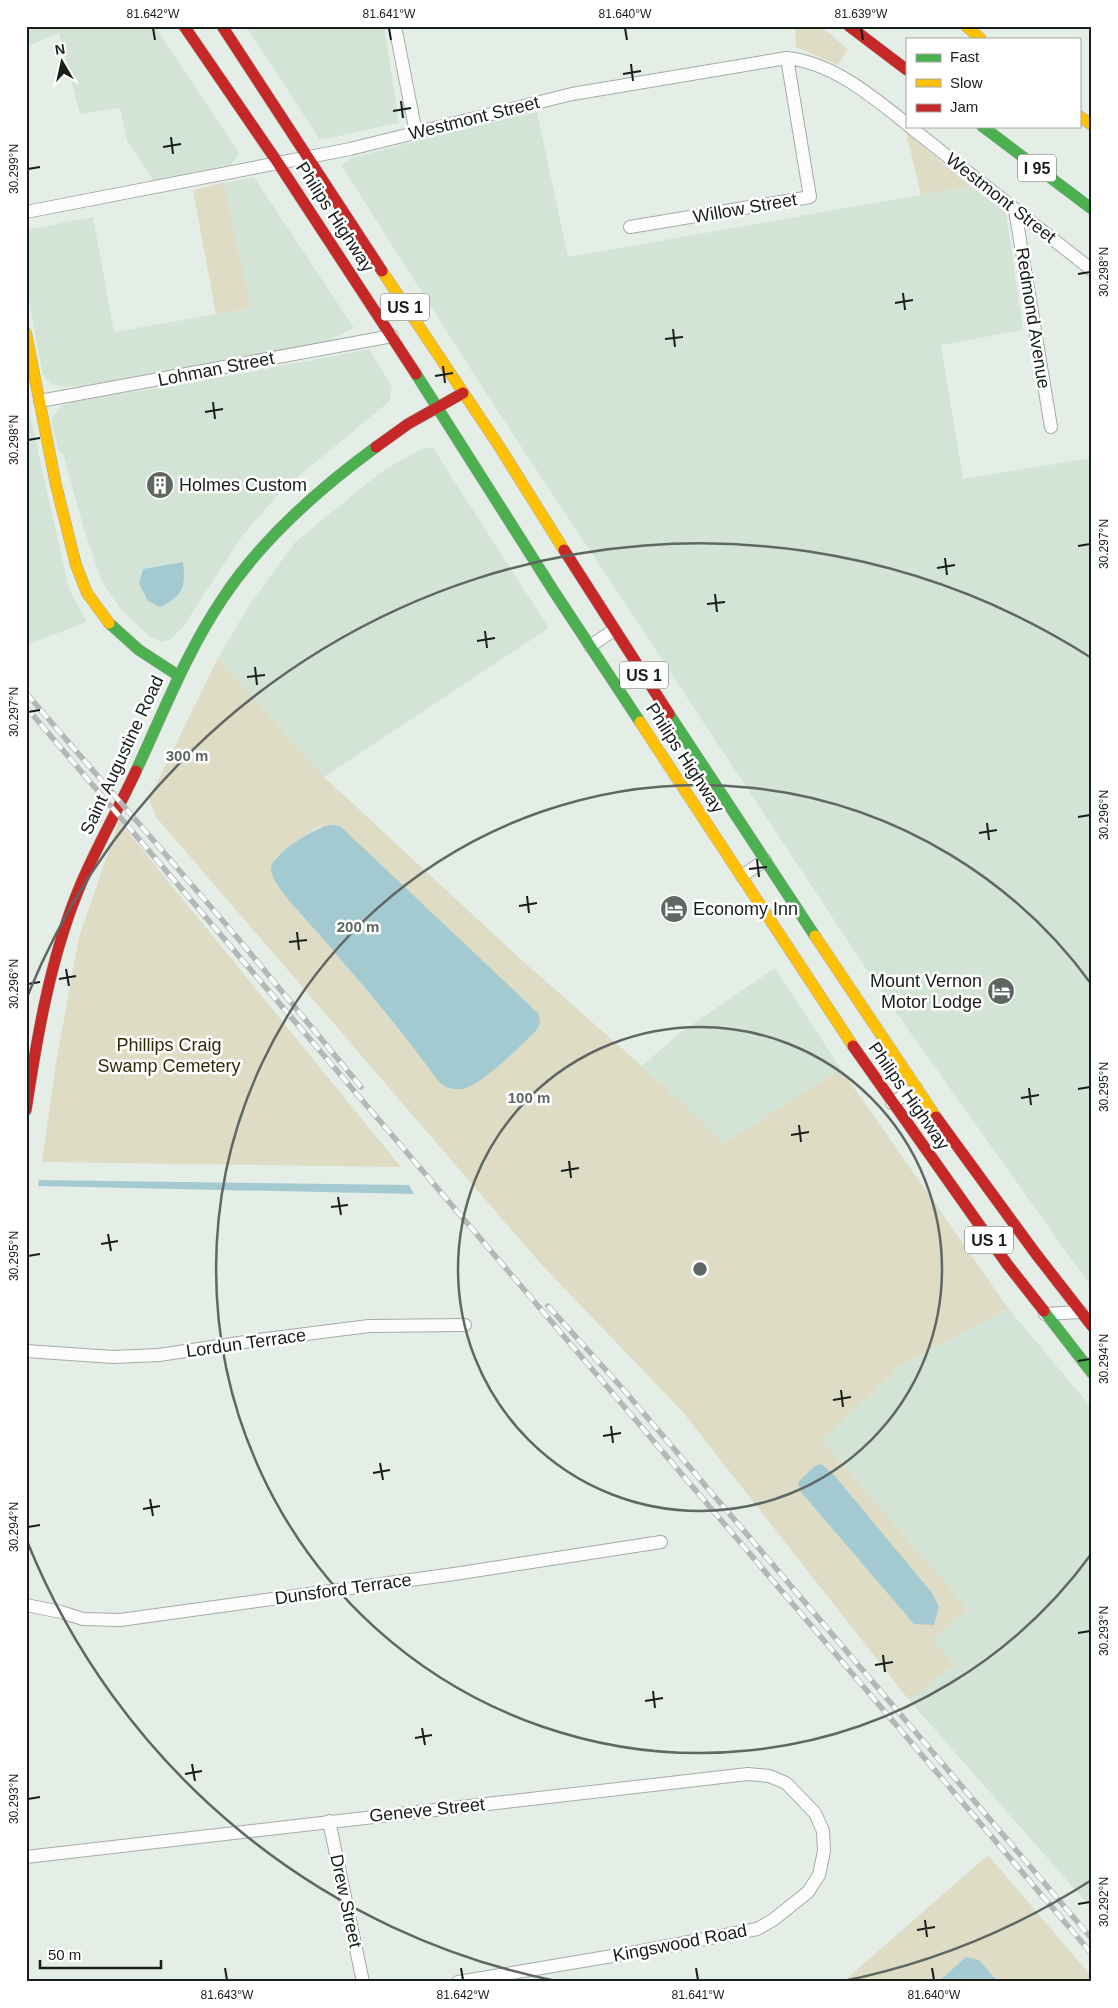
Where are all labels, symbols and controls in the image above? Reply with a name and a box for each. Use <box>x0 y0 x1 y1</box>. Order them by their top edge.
text: 81.642°W <box>127 7 180 21</box>
text: 81.641°W <box>363 7 416 21</box>
text: 81.640°W <box>599 7 652 21</box>
text: 81.639°W <box>835 7 888 21</box>
north arrow <box>38 38 88 88</box>
legend <box>906 38 1080 128</box>
text: N <box>54 40 66 58</box>
text: Fast <box>950 48 980 65</box>
text: Slow <box>950 74 983 91</box>
street label: Westmont Street <box>407 92 541 144</box>
text: Jam <box>950 98 978 115</box>
text: 30.299°N <box>7 144 21 194</box>
street label: Westmont Street <box>942 149 1060 247</box>
road number: I 95 <box>1018 154 1056 182</box>
street label: Philips Highway <box>292 158 378 276</box>
street label: Willow Street <box>692 189 798 227</box>
street label: Redmond Avenue <box>1012 246 1054 390</box>
text: 30.298°N <box>1097 247 1111 297</box>
road number: US 1 <box>381 294 429 320</box>
street label: Lohman Street <box>156 348 276 390</box>
text: 30.298°N <box>7 415 21 465</box>
building icon: Holmes Custom <box>145 470 175 500</box>
place label: Holmes Custom <box>179 475 307 495</box>
text: 30.297°N <box>1097 519 1111 569</box>
road number: US 1 <box>620 662 668 688</box>
street label: Saint Augustine Road <box>76 672 168 838</box>
text: 30.297°N <box>7 687 21 737</box>
street label: Philips Highway <box>642 699 728 817</box>
text: 300 m <box>166 747 208 764</box>
text: 30.296°N <box>1097 790 1111 840</box>
hotel icon: Economy Inn <box>659 894 689 924</box>
place label: Economy Inn <box>693 899 798 919</box>
text: 200 m <box>337 918 379 935</box>
text: 30.296°N <box>7 959 21 1009</box>
place label: Mount Vernon Motor Lodge <box>870 971 982 1012</box>
hotel icon: Mount Vernon Motor Lodge <box>986 976 1016 1006</box>
park label: Phillips Craig Swamp Cemetery <box>97 1035 241 1076</box>
street label: Philips Highway <box>864 1038 954 1154</box>
text: 30.295°N <box>1097 1062 1111 1112</box>
text: 100 m <box>508 1089 550 1106</box>
road number: US 1 <box>965 1226 1013 1254</box>
text: 30.295°N <box>7 1231 21 1281</box>
centre of rings <box>691 1260 709 1278</box>
street label: Lordun Terrace <box>185 1325 307 1361</box>
text: 30.294°N <box>1097 1334 1111 1384</box>
text: 30.294°N <box>7 1502 21 1552</box>
street label: Dunsford Terrace <box>273 1570 413 1608</box>
text: 30.293°N <box>1097 1606 1111 1656</box>
text: 30.293°N <box>7 1774 21 1824</box>
street label: Geneve Street <box>368 1794 486 1826</box>
street label: Drew Street <box>326 1852 366 1950</box>
text: 30.292°N <box>1097 1877 1111 1927</box>
street label: Kingswood Road <box>611 1920 749 1966</box>
scale bar <box>40 1938 161 1970</box>
text: 50 m <box>48 1946 81 1963</box>
text: 81.643°W <box>201 1988 254 2002</box>
text: 81.642°W <box>437 1988 490 2002</box>
text: 81.641°W <box>672 1988 725 2002</box>
text: 81.640°W <box>908 1988 961 2002</box>

